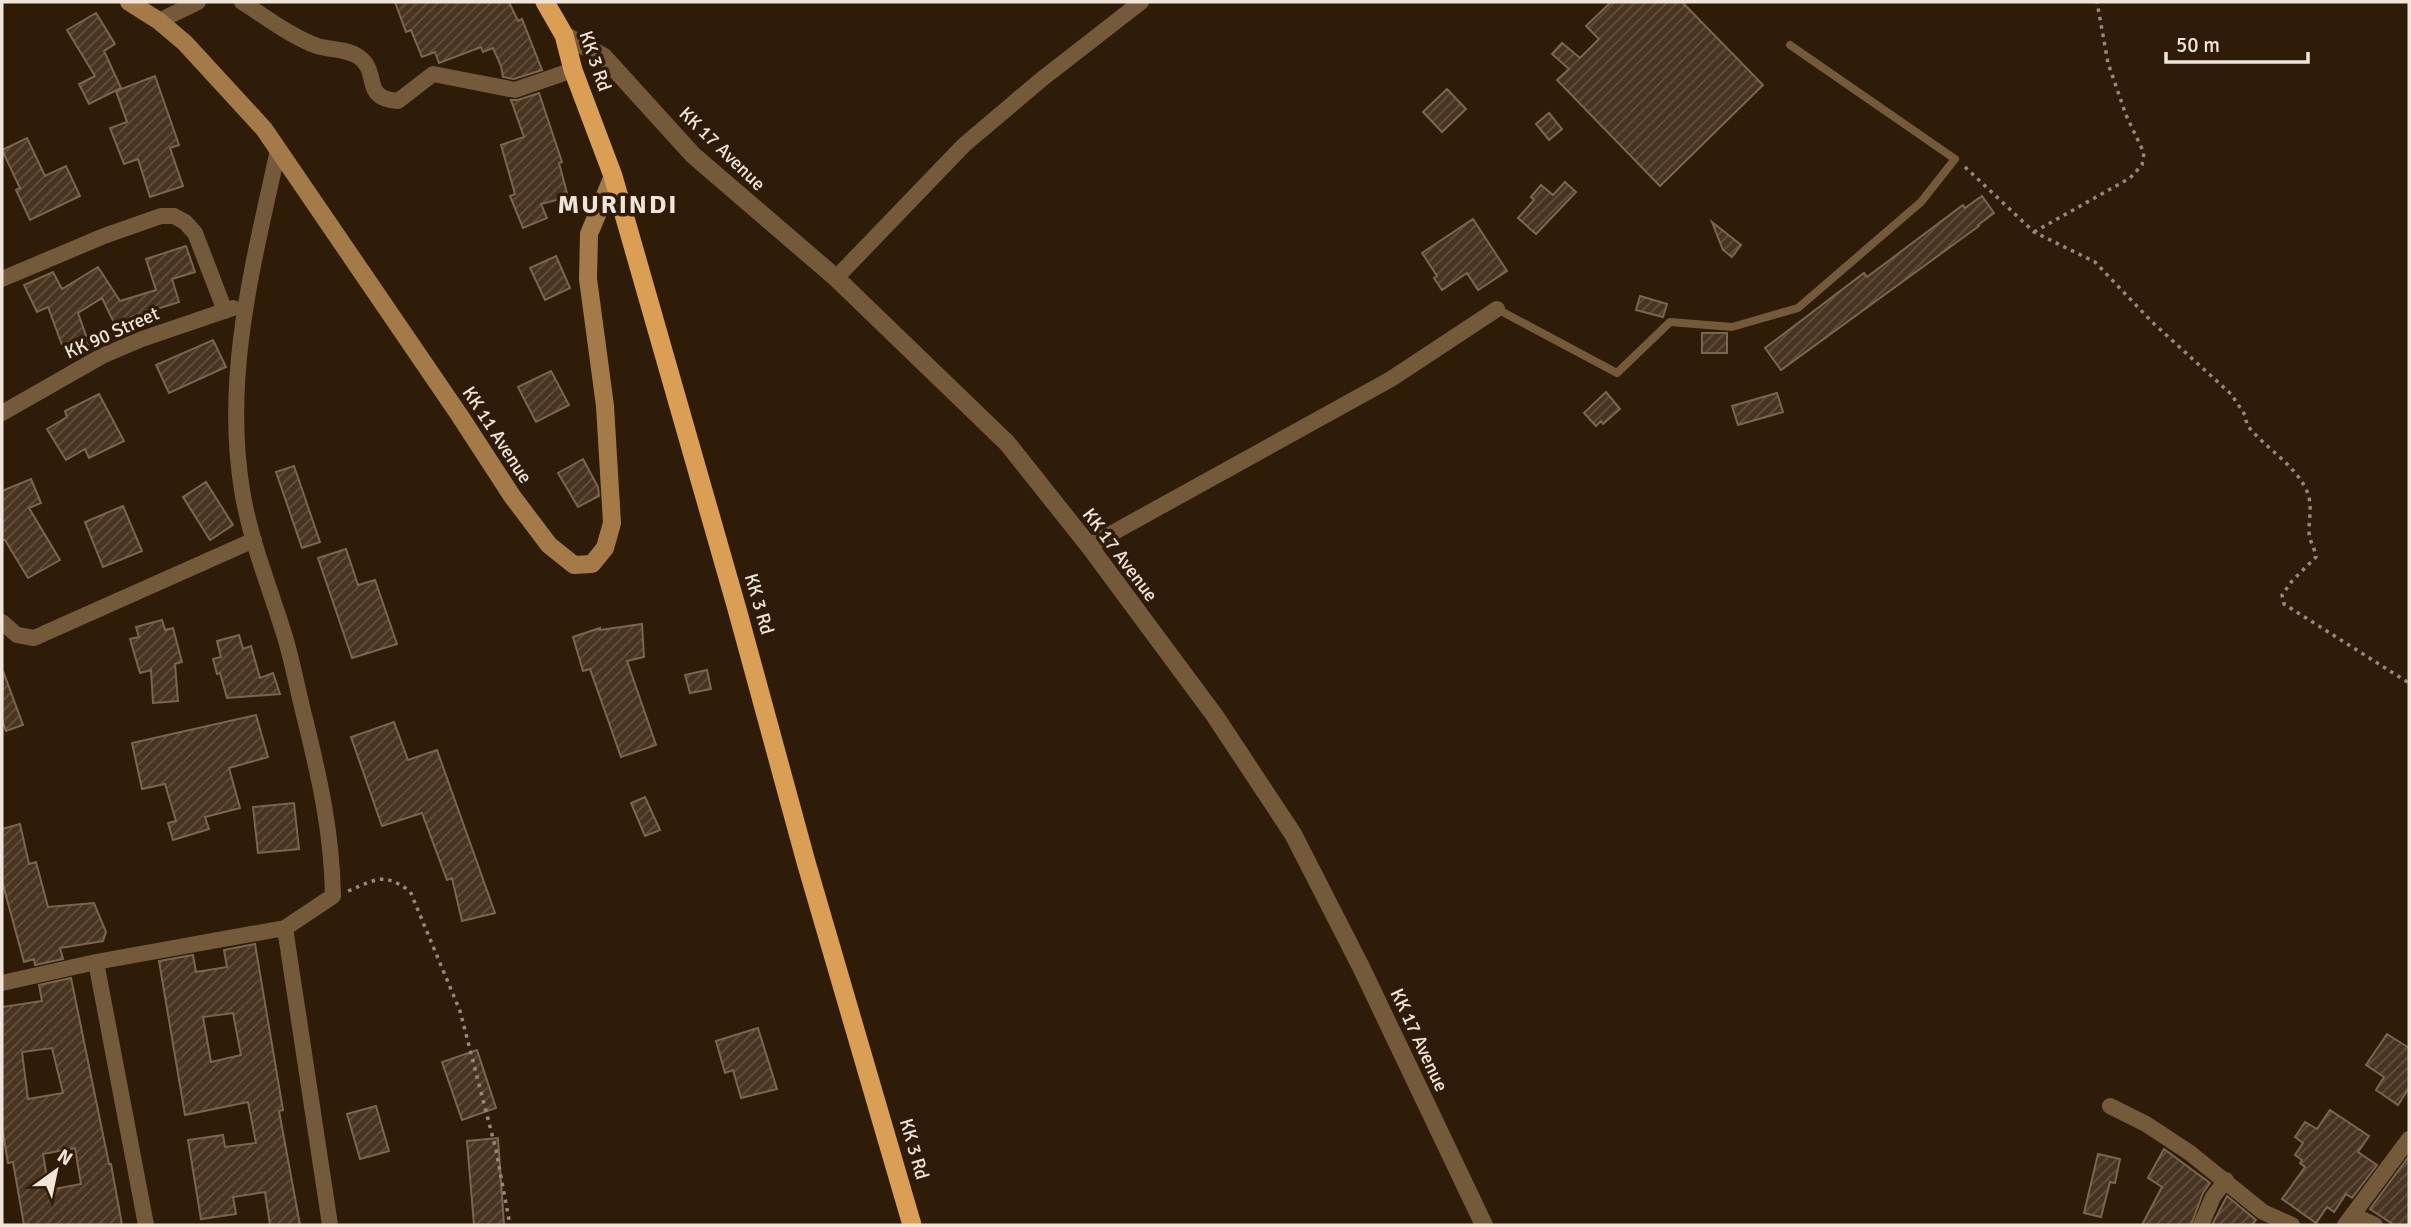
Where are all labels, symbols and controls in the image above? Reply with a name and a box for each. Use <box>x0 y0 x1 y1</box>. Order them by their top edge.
scale bar <box>2166 21 2308 65</box>
street label: KK 3 Rd <box>573 28 617 94</box>
text: 50 m <box>2176 32 2220 58</box>
street label: KK 17 Avenue <box>674 102 770 196</box>
district label: MURINDI <box>558 189 678 221</box>
street label: KK 90 Street <box>61 301 163 365</box>
street label: KK 11 Avenue <box>457 382 537 488</box>
street label: KK 17 Avenue <box>1077 503 1163 607</box>
street label: KK 3 Rd <box>739 571 779 637</box>
street label: KK 17 Avenue <box>1385 985 1453 1095</box>
street label: KK 3 Rd <box>894 1116 934 1182</box>
north arrow <box>21 1136 91 1206</box>
text: N <box>53 1144 77 1171</box>

